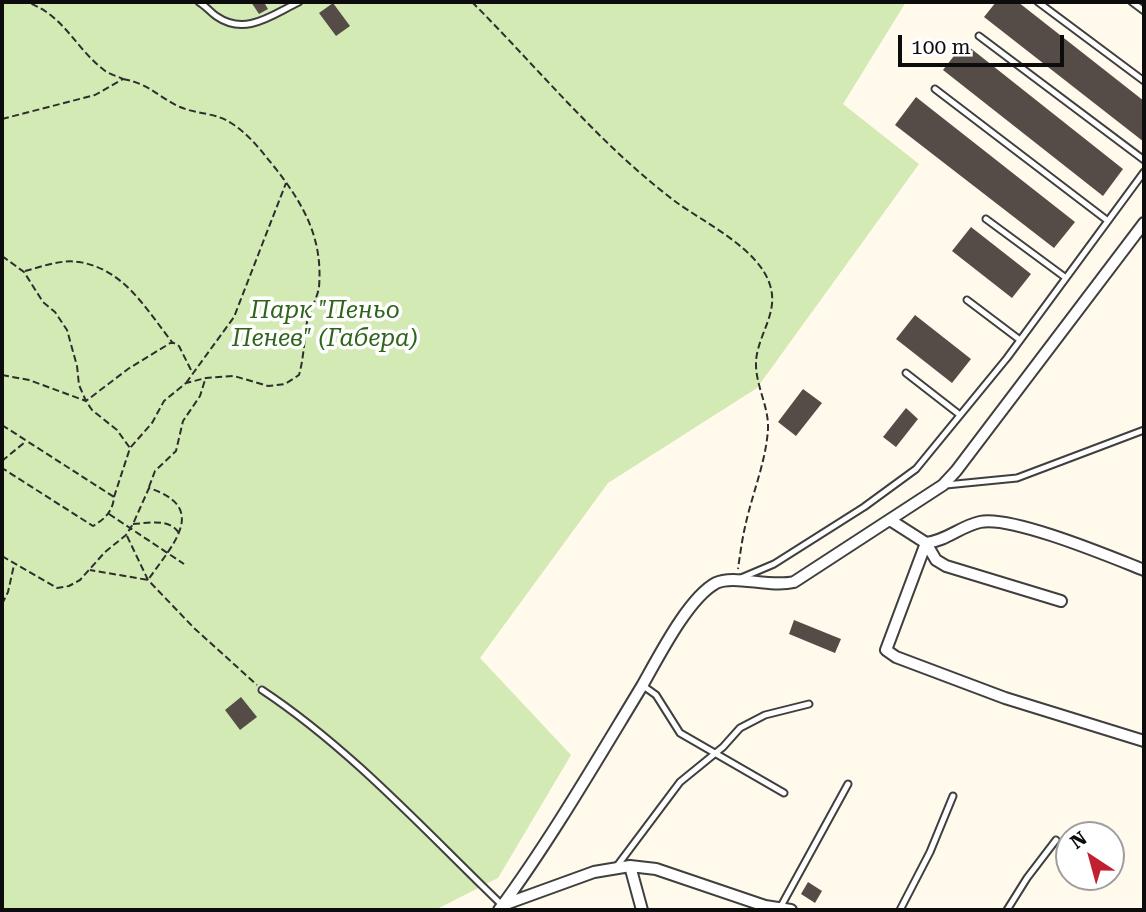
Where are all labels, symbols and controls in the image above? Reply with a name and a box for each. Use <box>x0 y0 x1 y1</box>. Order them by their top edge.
scale bar <box>901 21 1067 65</box>
text: 100 m <box>911 35 971 59</box>
park label: Парк "Пеньо Пенев" (Габера) <box>232 297 418 353</box>
north arrow <box>1055 821 1125 891</box>
text: N <box>1066 827 1091 854</box>

